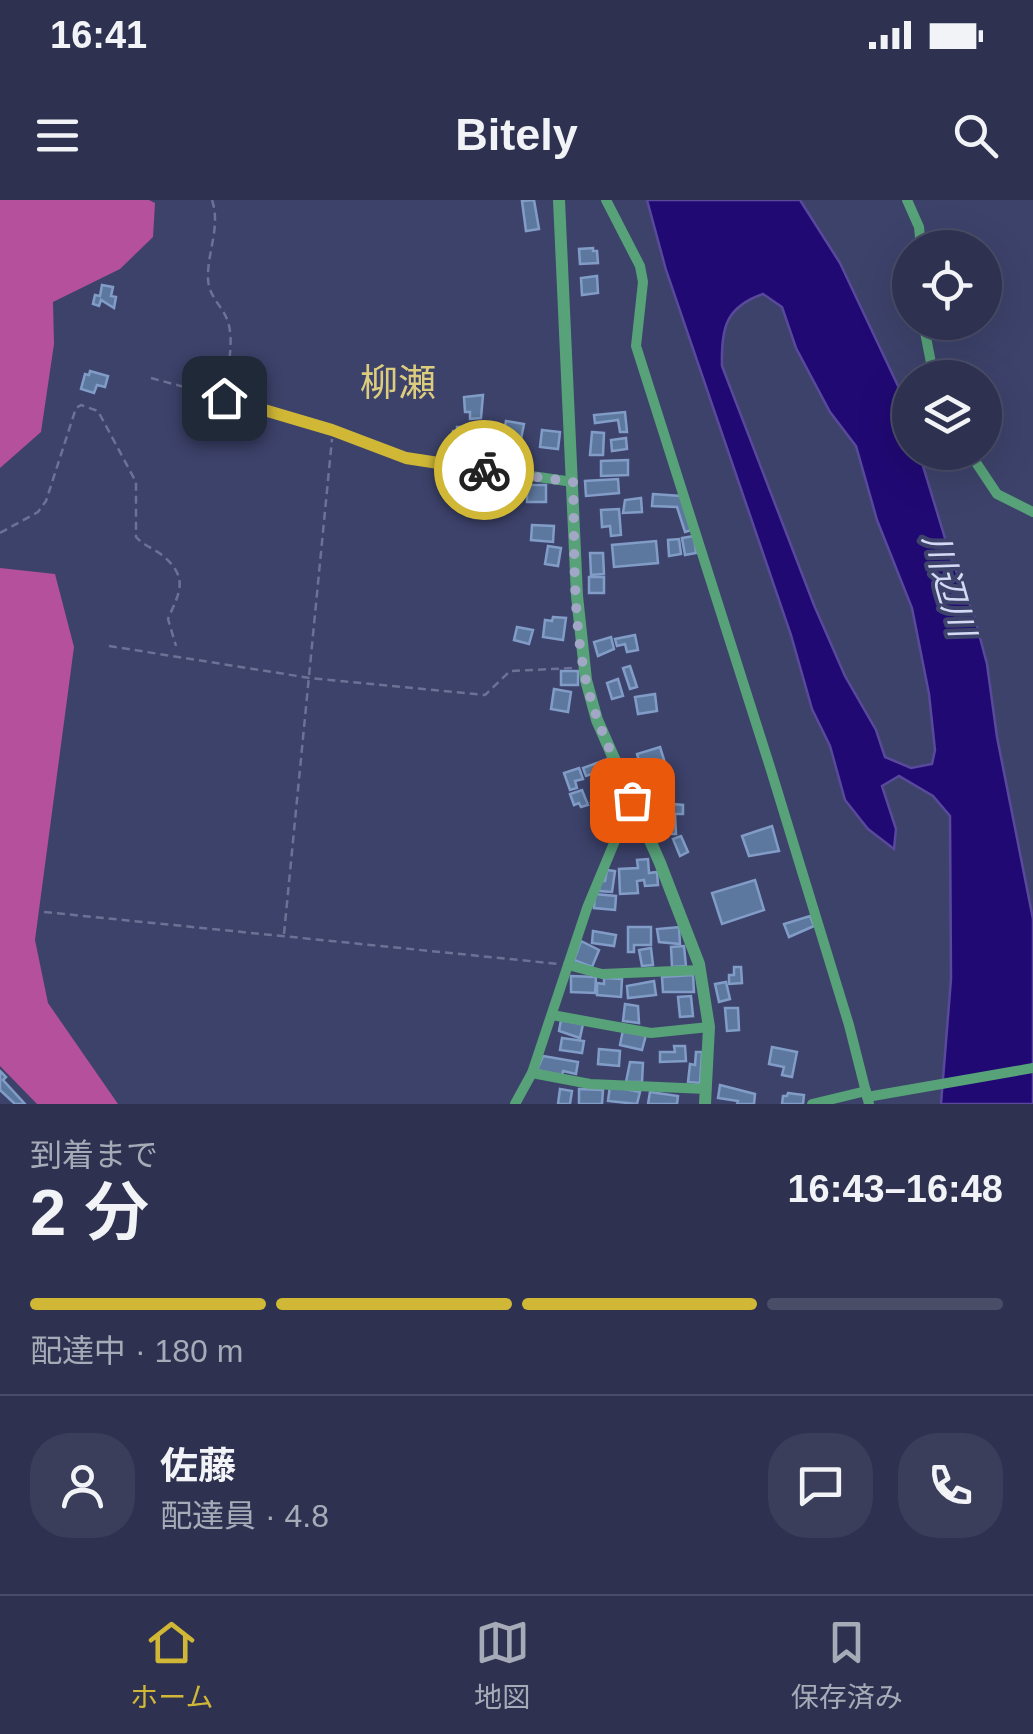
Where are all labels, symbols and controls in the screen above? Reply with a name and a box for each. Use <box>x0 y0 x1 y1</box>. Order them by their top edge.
text: 16:41 <box>50 14 147 56</box>
icon: menu <box>30 108 85 163</box>
icon: search <box>948 108 1003 163</box>
text: Bitely <box>455 109 578 160</box>
map controls <box>892 230 1002 470</box>
button: locate <box>892 230 1002 340</box>
pin <box>182 356 267 441</box>
button: layers <box>892 360 1002 470</box>
district label: 柳瀬 <box>360 362 436 404</box>
icon: home <box>197 371 252 426</box>
courier <box>434 420 534 520</box>
icon: bike <box>457 443 512 498</box>
water label: 川辺川 <box>916 529 984 645</box>
pin <box>590 758 675 843</box>
icon: bag <box>605 773 660 828</box>
text: 到着まで <box>30 1137 158 1173</box>
text: 16:43–16:48 <box>787 1168 1003 1210</box>
text: 2 分 <box>30 1176 149 1249</box>
text: 配達中 · 180 m <box>30 1333 243 1369</box>
button: person <box>30 1433 135 1538</box>
button: chat <box>768 1433 873 1538</box>
button: phone <box>898 1433 1003 1538</box>
text: 佐藤 <box>160 1445 236 1487</box>
text: 配達員 · 4.8 <box>160 1498 329 1534</box>
tab: ホーム <box>130 1615 213 1715</box>
tab: 地図 <box>474 1615 530 1715</box>
tab: 保存済み <box>791 1615 903 1715</box>

